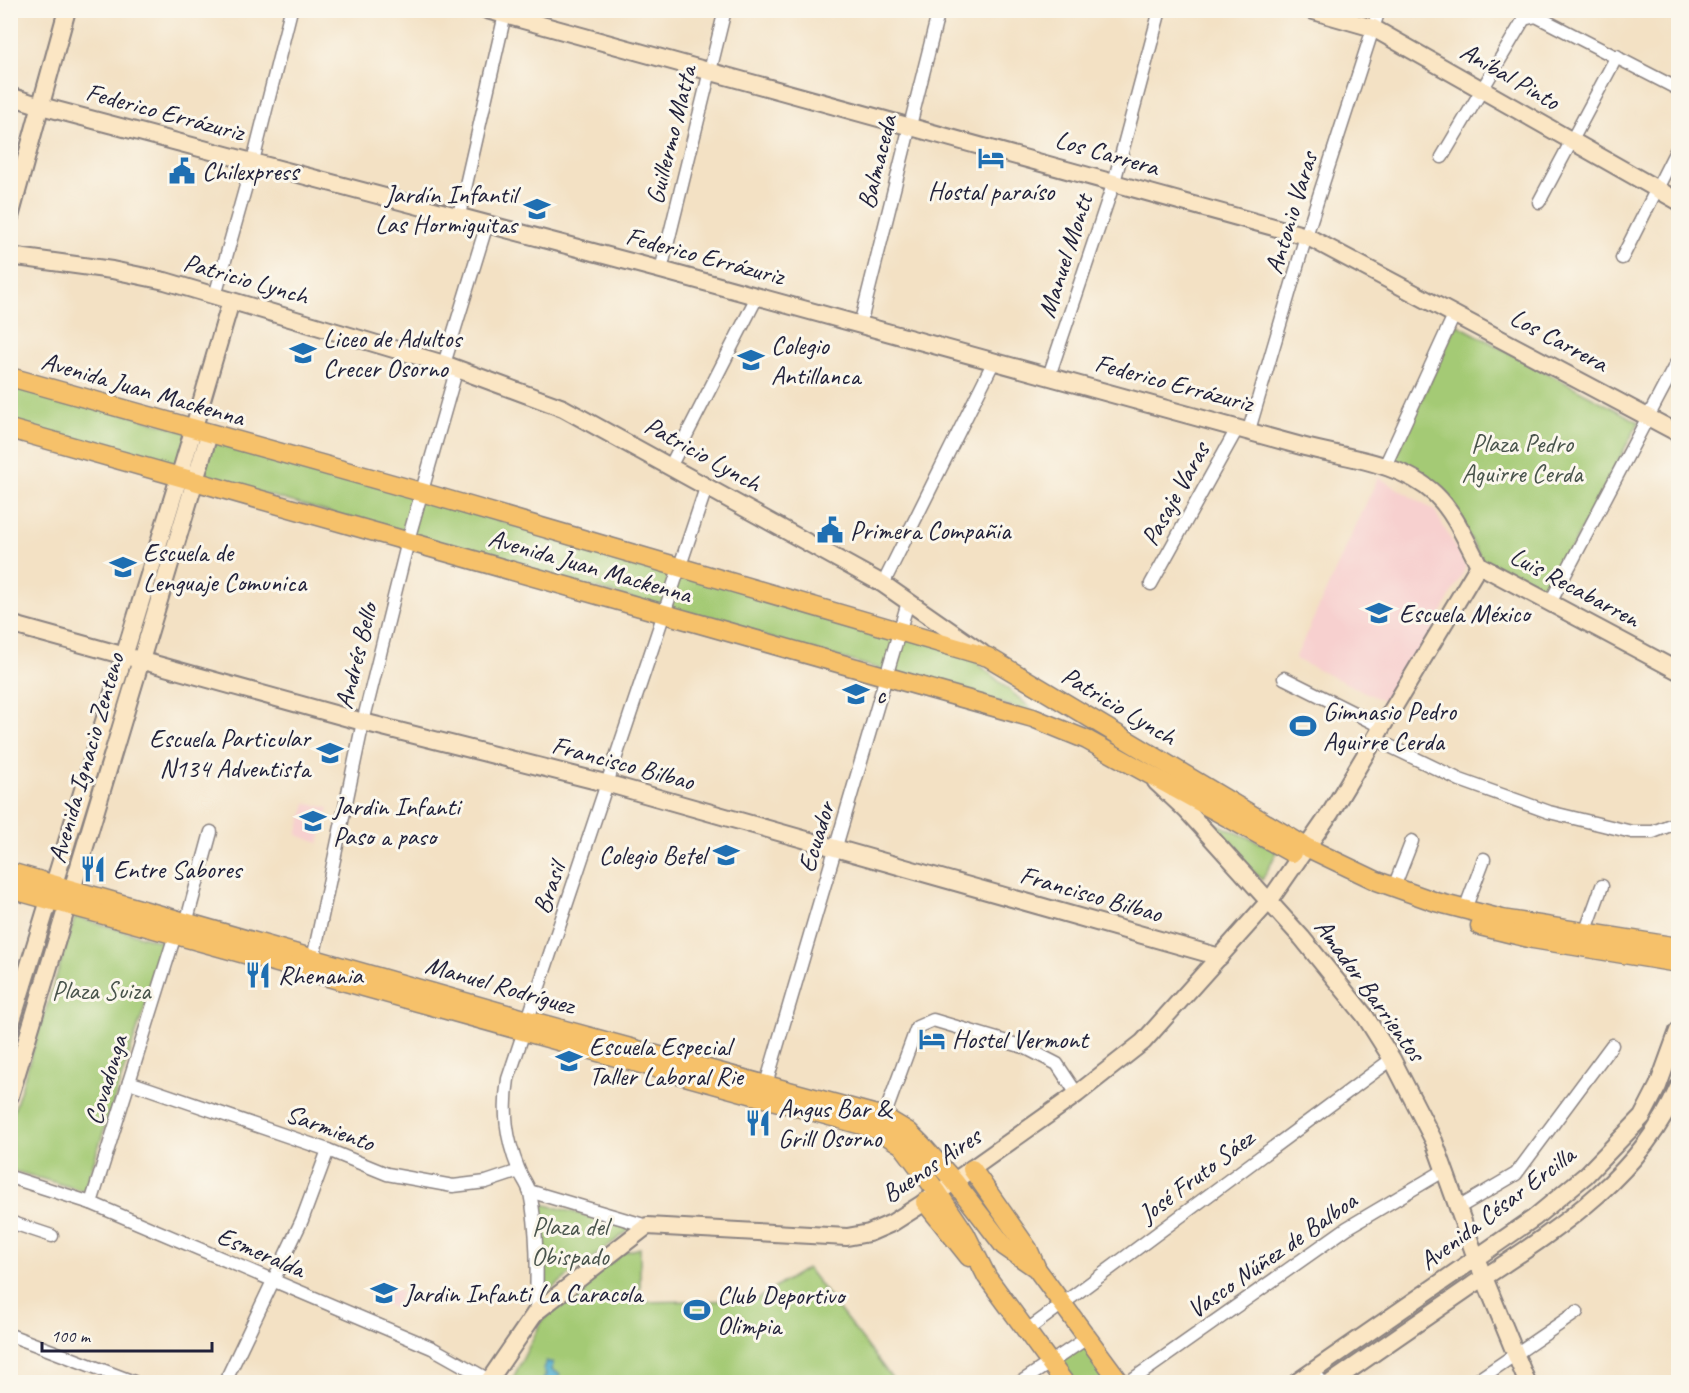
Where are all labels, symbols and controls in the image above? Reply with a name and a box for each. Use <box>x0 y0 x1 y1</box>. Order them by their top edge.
street label: Aníbal Pinto <box>1455 34 1567 118</box>
street label: Guillermo Matta <box>638 60 705 208</box>
street label: Federico Errázuriz <box>82 75 249 149</box>
street label: Balmaceda <box>849 110 905 212</box>
street label: Los Carrera <box>1051 123 1164 184</box>
hotel icon: Hostal paraíso <box>976 143 1006 173</box>
street label: Antonio Varas <box>1257 146 1326 278</box>
place label: Chilexpress <box>202 155 300 188</box>
public building icon: Chilexpress <box>167 156 197 186</box>
place label: Hostal paraíso <box>928 175 1056 208</box>
place label: Jardín Infantil Las Hormiguitas <box>375 178 522 241</box>
street label: Manuel Montt <box>1030 188 1101 322</box>
school or university icon: Jardín Infantil Las Hormiguitas <box>522 194 552 224</box>
street label: Federico Errázuriz <box>622 219 789 293</box>
street label: Patricio Lynch <box>180 245 314 313</box>
street label: Los Carrera <box>1504 301 1615 380</box>
place label: Liceo de Adultos Crecer Osorno <box>323 322 463 385</box>
place label: Colegio Antillanca <box>771 329 863 392</box>
school or university icon: Liceo de Adultos Crecer Osorno <box>288 338 318 368</box>
street label: Avenida Juan Mackenna <box>38 344 250 434</box>
school or university icon: Colegio Antillanca <box>736 345 766 375</box>
street label: Federico Errázuriz <box>1091 346 1258 420</box>
street label: Patricio Lynch <box>639 409 769 500</box>
park label: Plaza Pedro Aguirre Cerda <box>1462 427 1584 490</box>
street label: Pasaje Varas <box>1133 435 1218 551</box>
place label: Primera Compañia <box>850 514 1012 547</box>
public building icon: Primera Compañia <box>815 515 845 545</box>
street label: Avenida Juan Mackenna <box>485 521 697 611</box>
place label: Escuela de Lenguaje Comunica <box>143 536 308 599</box>
street label: Luis Recabarren <box>1504 539 1647 636</box>
school or university icon: Escuela de Lenguaje Comunica <box>108 552 138 582</box>
street label: Andrés Bello <box>327 597 386 712</box>
place label: Escuela México <box>1399 597 1532 630</box>
school or university icon: Escuela México <box>1364 598 1394 628</box>
street label: Avenida Ignacio Zenteno <box>40 648 132 867</box>
street label: Patricio Lynch <box>1056 659 1184 754</box>
place label: c <box>876 678 887 711</box>
school or university icon: c <box>841 679 871 709</box>
place label: Gimnasio Pedro Aguirre Cerda <box>1323 695 1458 758</box>
sports icon: Gimnasio Pedro Aguirre Cerda <box>1288 711 1318 741</box>
place label: Escuela Particular N134 Adventista <box>149 722 312 785</box>
street label: Francisco Bilbao <box>548 728 699 798</box>
school or university icon: Escuela Particular N134 Adventista <box>315 738 345 768</box>
place label: Jardin Infanti Paso a paso <box>331 790 463 853</box>
street label: Ecuador <box>790 795 843 876</box>
school or university icon: Jardin Infanti Paso a paso <box>298 806 328 836</box>
place label: Colegio Betel <box>599 839 711 872</box>
school or university icon: Colegio Betel <box>711 840 741 870</box>
place label: Entre Sabores <box>113 853 244 886</box>
restaurant icon: Entre Sabores <box>78 854 108 884</box>
street label: Brasil <box>525 854 575 918</box>
street label: Francisco Bilbao <box>1016 858 1167 930</box>
street label: Amador Barrientos <box>1307 912 1434 1070</box>
street label: Manuel Rodríguez <box>422 948 581 1023</box>
place label: Rhenania <box>278 959 364 992</box>
restaurant icon: Rhenania <box>243 960 273 990</box>
park label: Plaza Suiza <box>52 974 152 1007</box>
place label: Hostel Vermont <box>952 1023 1090 1056</box>
hotel icon: Hostel Vermont <box>917 1024 947 1054</box>
street label: Covadonga <box>77 1029 136 1129</box>
place label: Escuela Especial Taller Laboral Rie <box>589 1030 745 1093</box>
school or university icon: Escuela Especial Taller Laboral Rie <box>554 1046 584 1076</box>
place label: Angus Bar & Grill Osorno <box>778 1092 894 1155</box>
street label: Sarmiento <box>281 1097 380 1160</box>
restaurant icon: Angus Bar & Grill Osorno <box>743 1108 773 1138</box>
street label: Buenos Aires <box>875 1119 989 1210</box>
street label: José Fruto Sáez <box>1130 1120 1262 1231</box>
street label: Avenida César Ercilla <box>1412 1137 1583 1277</box>
street label: Vasco Núñez de Balboa <box>1181 1183 1365 1326</box>
park label: Plaza del Obispado <box>531 1210 613 1273</box>
street label: Esmeralda <box>212 1219 312 1286</box>
place label: Jardin Infanti La Caracola <box>402 1277 644 1310</box>
school or university icon: Jardin Infanti La Caracola <box>369 1278 399 1308</box>
place label: Club Deportivo Olimpia <box>717 1279 847 1342</box>
sports icon: Club Deportivo Olimpia <box>682 1295 712 1325</box>
scale bar <box>42 1315 212 1353</box>
text: 100 m <box>51 1325 92 1347</box>

